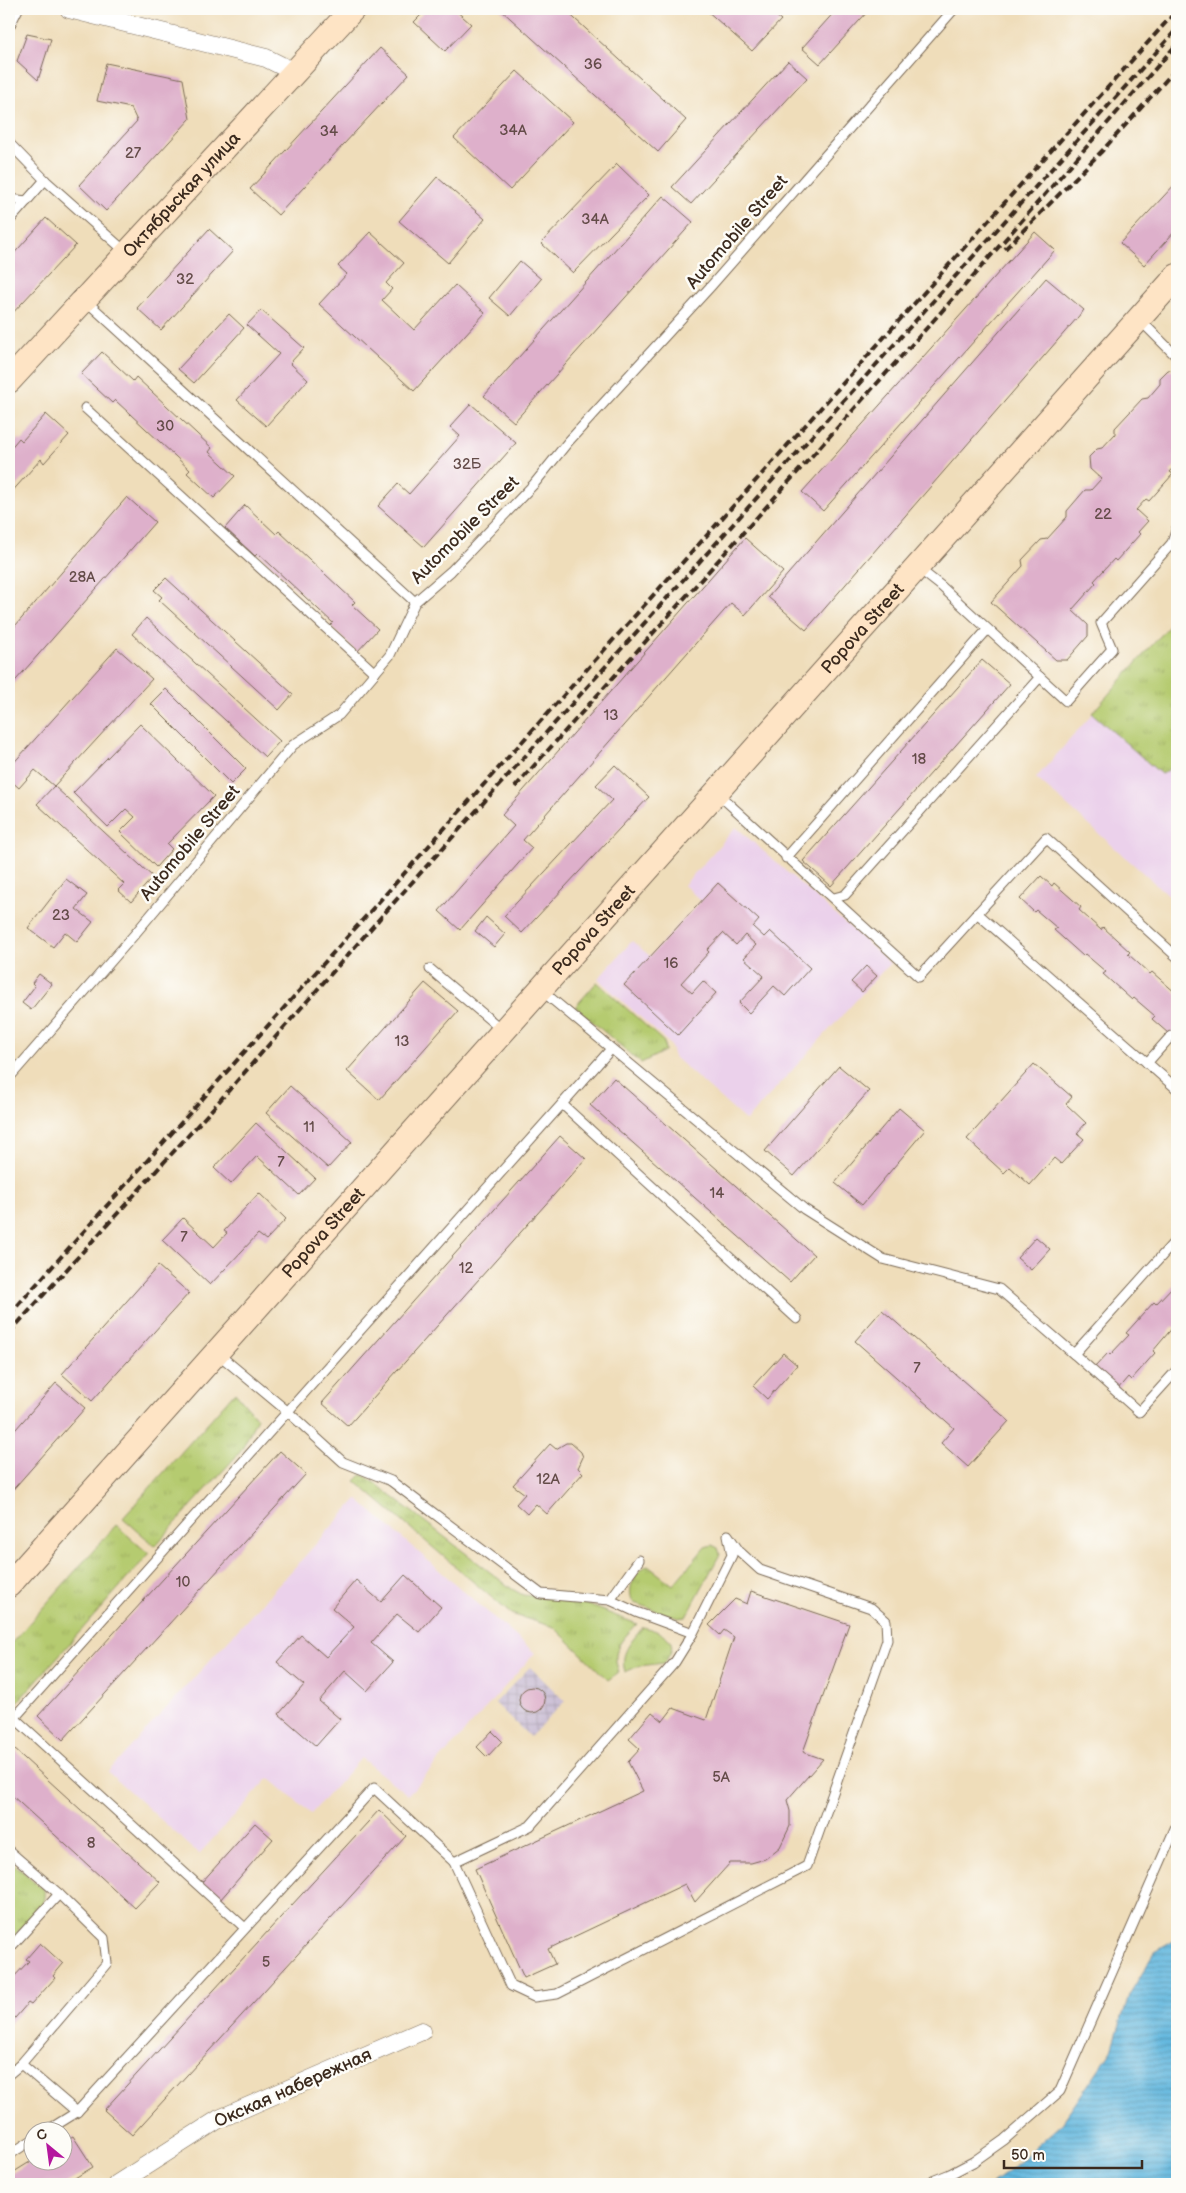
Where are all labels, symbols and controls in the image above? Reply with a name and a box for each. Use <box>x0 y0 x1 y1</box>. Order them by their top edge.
house number: 36 <box>584 55 602 74</box>
house number: 34А <box>499 121 528 140</box>
house number: 34 <box>320 122 338 141</box>
street label: Октябрьская улица <box>118 127 245 262</box>
house number: 27 <box>125 144 142 163</box>
street label: Automobile Street <box>682 170 792 293</box>
house number: 34А <box>581 210 610 229</box>
house number: 32 <box>176 270 194 289</box>
house number: 30 <box>156 417 174 436</box>
house number: 32Б <box>453 455 482 474</box>
street label: Automobile Street <box>407 471 524 588</box>
house number: 22 <box>1094 505 1112 524</box>
house number: 28А <box>69 568 96 587</box>
street label: Popova Street <box>817 579 909 678</box>
house number: 13 <box>603 706 619 725</box>
house number: 18 <box>912 750 927 769</box>
street label: Automobile Street <box>136 781 245 905</box>
street label: Popova Street <box>548 880 640 979</box>
house number: 23 <box>52 906 70 925</box>
house number: 16 <box>664 954 678 973</box>
house number: 13 <box>394 1032 410 1051</box>
house number: 11 <box>303 1118 315 1137</box>
house number: 7 <box>277 1153 285 1172</box>
street label: Popova Street <box>277 1183 369 1282</box>
house number: 14 <box>710 1184 724 1203</box>
house number: 7 <box>180 1228 188 1247</box>
house number: 12 <box>459 1259 473 1278</box>
house number: 7 <box>913 1359 921 1378</box>
house number: 12А <box>536 1470 561 1489</box>
house number: 10 <box>176 1573 190 1592</box>
house number: 5А <box>712 1768 731 1787</box>
house number: 8 <box>87 1834 96 1853</box>
house number: 5 <box>262 1953 270 1972</box>
street label: Окская набережная <box>211 2044 375 2132</box>
north arrow <box>22 2120 72 2170</box>
text: С <box>34 2125 51 2145</box>
scale bar <box>1004 2138 1141 2170</box>
text: 50 m <box>1011 2146 1045 2165</box>

